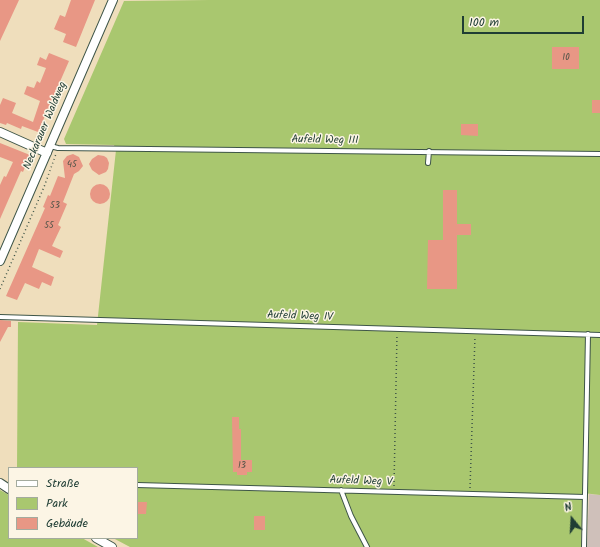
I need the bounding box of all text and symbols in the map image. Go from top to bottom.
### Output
scale bar [464,8,586,34]
text: 100 m [469,13,499,32]
house number: 10 [562,53,570,63]
street label: Neckarauer Waldweg [22,80,70,172]
street label: Aufeld Weg III [291,134,359,148]
house number: 45 [67,160,77,170]
house number: 53 [50,201,60,211]
house number: 55 [44,221,54,231]
street label: Aufeld Weg IV [267,309,333,325]
house number: 13 [238,461,246,471]
legend [8,467,138,539]
text: Straße [46,474,79,493]
street label: Aufeld Weg V [329,474,393,490]
text: Park [46,494,68,513]
text: N [562,498,574,517]
north arrow [552,499,592,539]
text: Gebäude [46,514,88,533]

